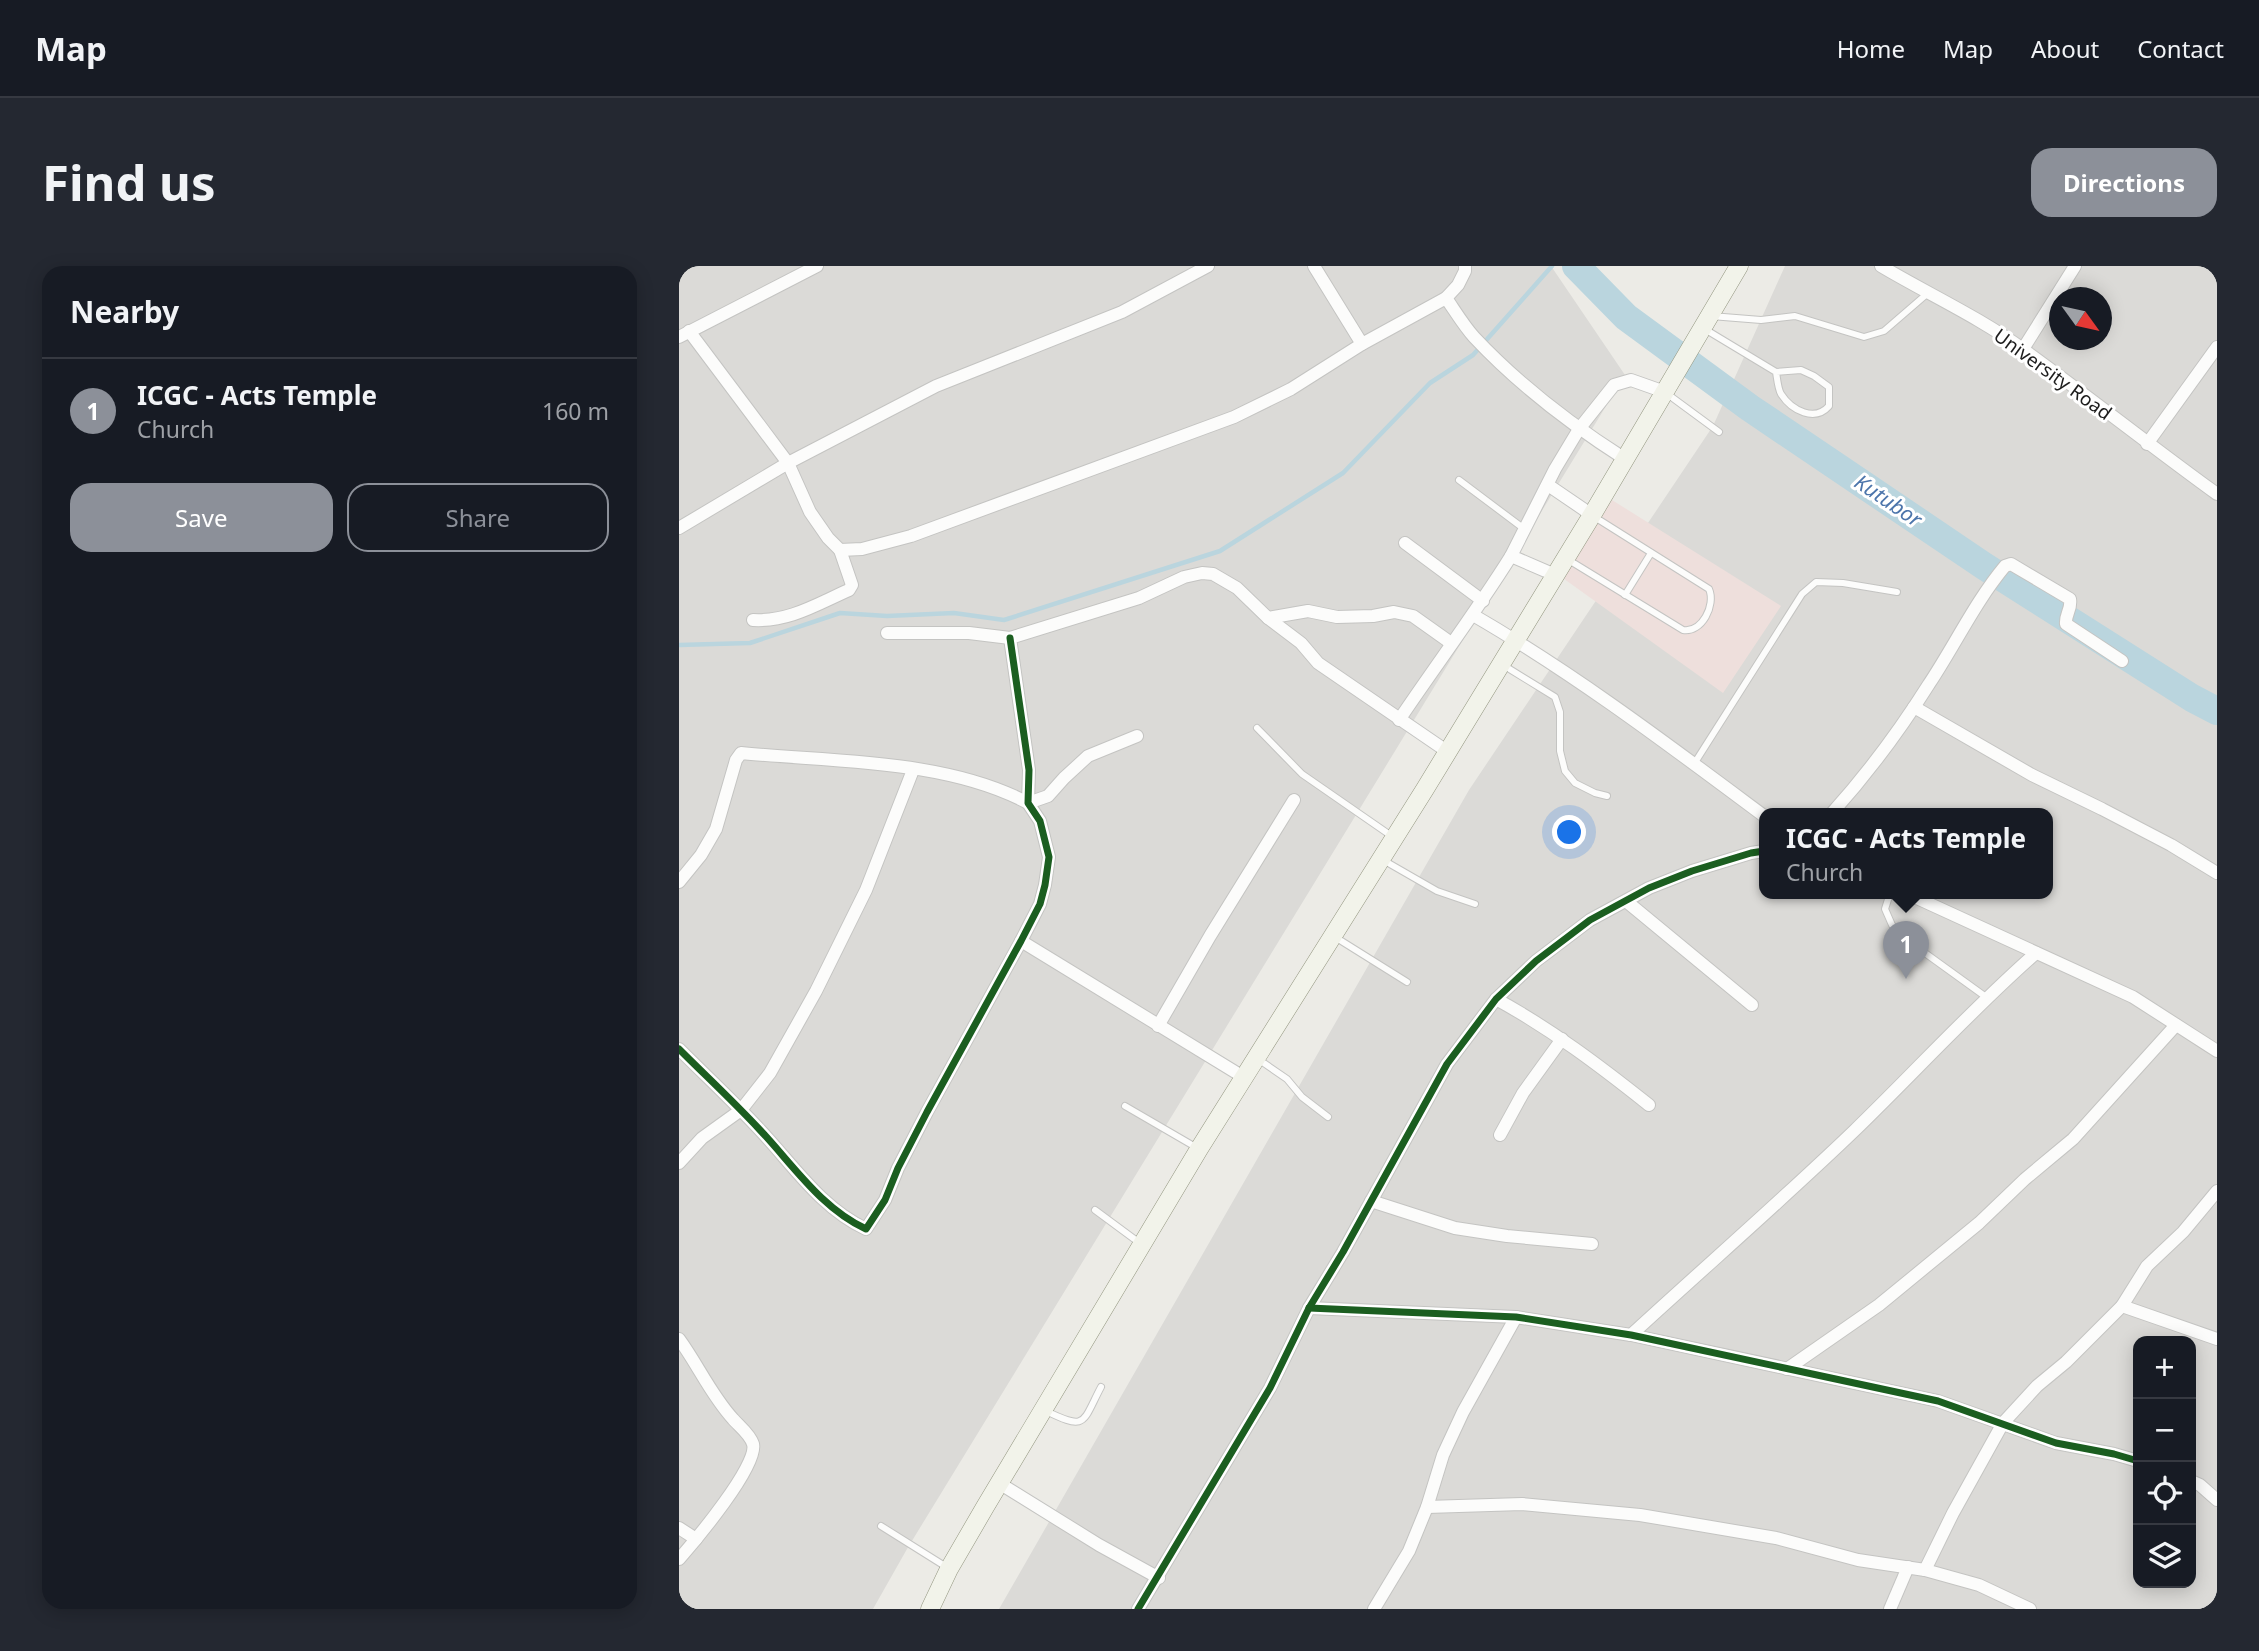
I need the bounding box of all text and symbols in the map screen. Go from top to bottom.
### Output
text: Map [35,26,107,71]
text: Home [1837,32,1905,65]
text: Map [1943,32,1993,65]
text: About [2031,32,2099,65]
text: Contact [2137,32,2224,65]
button: Directions [2031,148,2217,217]
text: Find us [42,149,216,215]
north arrow [2049,287,2112,350]
text: Nearby [70,291,179,332]
street label: University Road [1989,322,2117,426]
text: ICGC - Acts Temple [137,377,377,413]
text: 1 [86,395,100,427]
text: 160 m [542,395,609,427]
text: Church [137,413,214,445]
water label: Kutubor [1849,467,1929,534]
button: Save [70,483,333,552]
button: Share [347,483,609,552]
popup [1759,808,2053,899]
your location [1552,815,1586,849]
text: ICGC - Acts Temple [1786,820,2026,856]
text: Church [1786,856,1863,888]
pin: 1 [1883,921,1929,979]
map controls [2133,1336,2196,1588]
button: + [2133,1336,2196,1399]
button: − [2133,1399,2196,1462]
button: locate [2133,1462,2196,1525]
button: layers [2133,1525,2196,1588]

